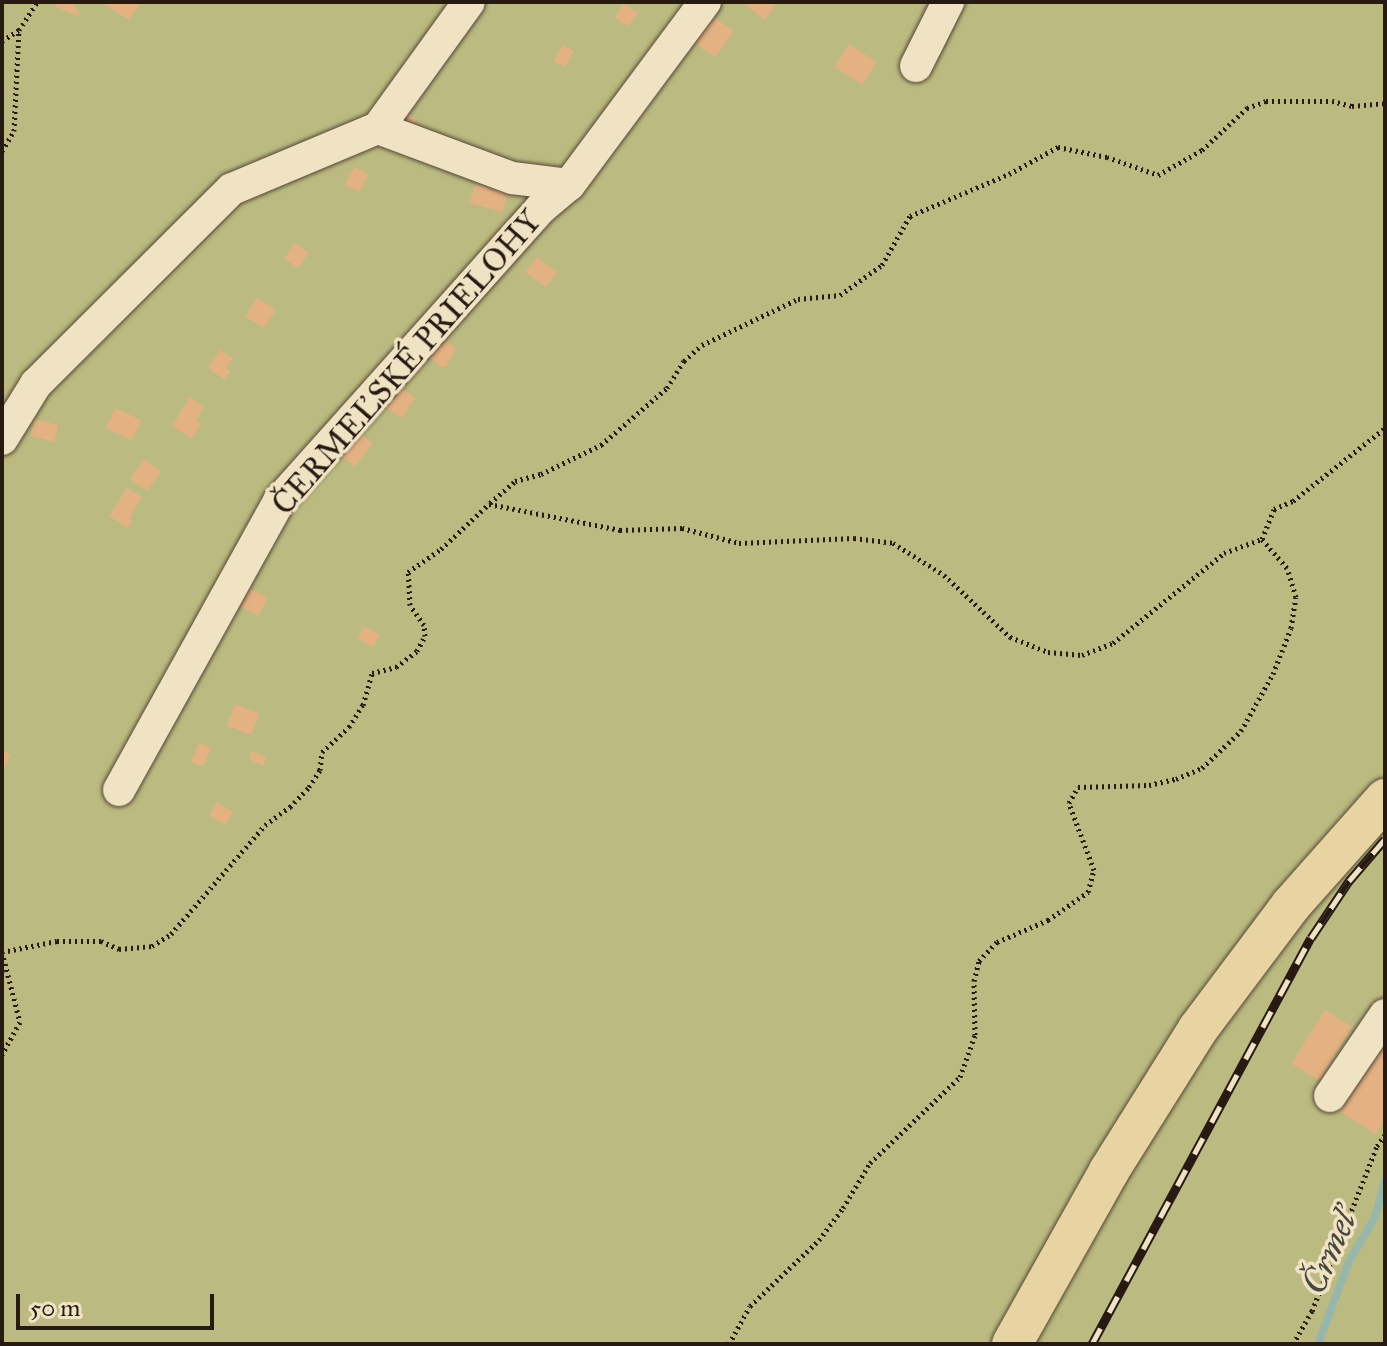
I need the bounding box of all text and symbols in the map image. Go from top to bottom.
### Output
street label: ČERMEĽSKÉ PRIELOHY [264,203,550,523]
water label: Črmeľ [1293,1204,1365,1300]
scale bar [20,1278,218,1328]
text: 50 m [30,1293,80,1323]

